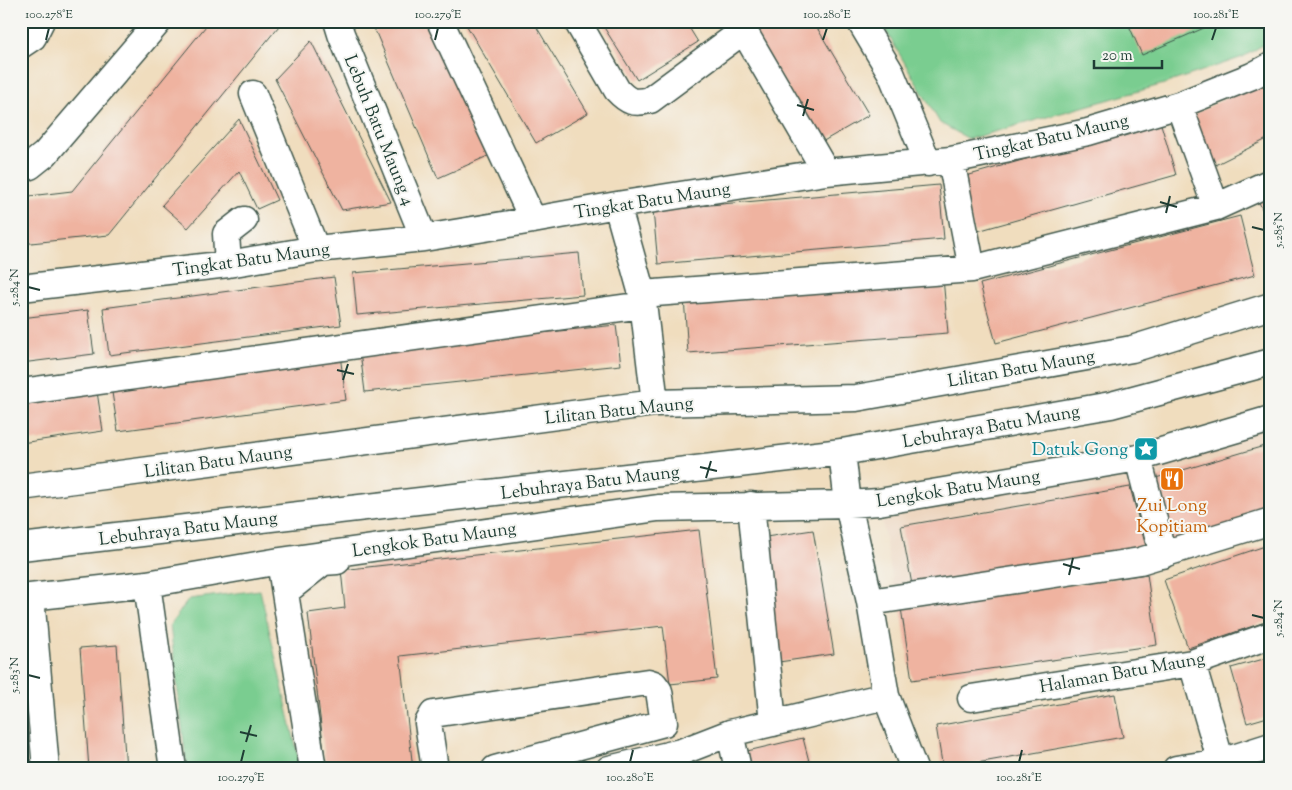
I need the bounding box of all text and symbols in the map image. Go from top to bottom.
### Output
text: 100.278°E [25,6,73,24]
text: 100.279°E [415,6,462,24]
text: 100.280°E [803,6,851,24]
text: 100.281°E [1193,6,1239,24]
scale bar [1094,38,1162,70]
text: 20 m [1102,46,1133,67]
street label: Lebuh Batu Maung 4 [336,51,420,210]
street label: Tingkat Batu Maung [972,108,1132,169]
street label: Tingkat Batu Maung [572,177,733,227]
text: 5.285°N [1270,212,1288,249]
street label: Tingkat Batu Maung [171,237,332,285]
text: 5.284°N [6,268,24,307]
street label: Lilitan Batu Maung [946,344,1097,396]
street label: Lilitan Batu Maung [544,391,695,433]
street label: Lebuhraya Batu Maung [901,400,1082,456]
place icon: Datuk Gong [1133,436,1159,462]
place label: Datuk Gong [1032,438,1128,464]
street label: Lilitan Batu Maung [143,440,294,486]
street label: Lebuhraya Batu Maung [500,460,681,508]
street label: Lengkok Batu Maung [875,464,1042,516]
restaurant icon: Zui Long Kopitiam [1159,466,1185,492]
place label: Zui Long Kopitiam [1136,494,1208,541]
street label: Lebuhraya Batu Maung [98,506,279,554]
street label: Lengkok Batu Maung [351,517,518,565]
text: 5.284°N [1270,599,1288,638]
street label: Halaman Batu Maung [1038,647,1207,701]
text: 5.283°N [6,656,24,694]
text: 100.279°E [218,769,265,787]
text: 100.280°E [606,769,654,787]
text: 100.281°E [996,769,1042,787]

